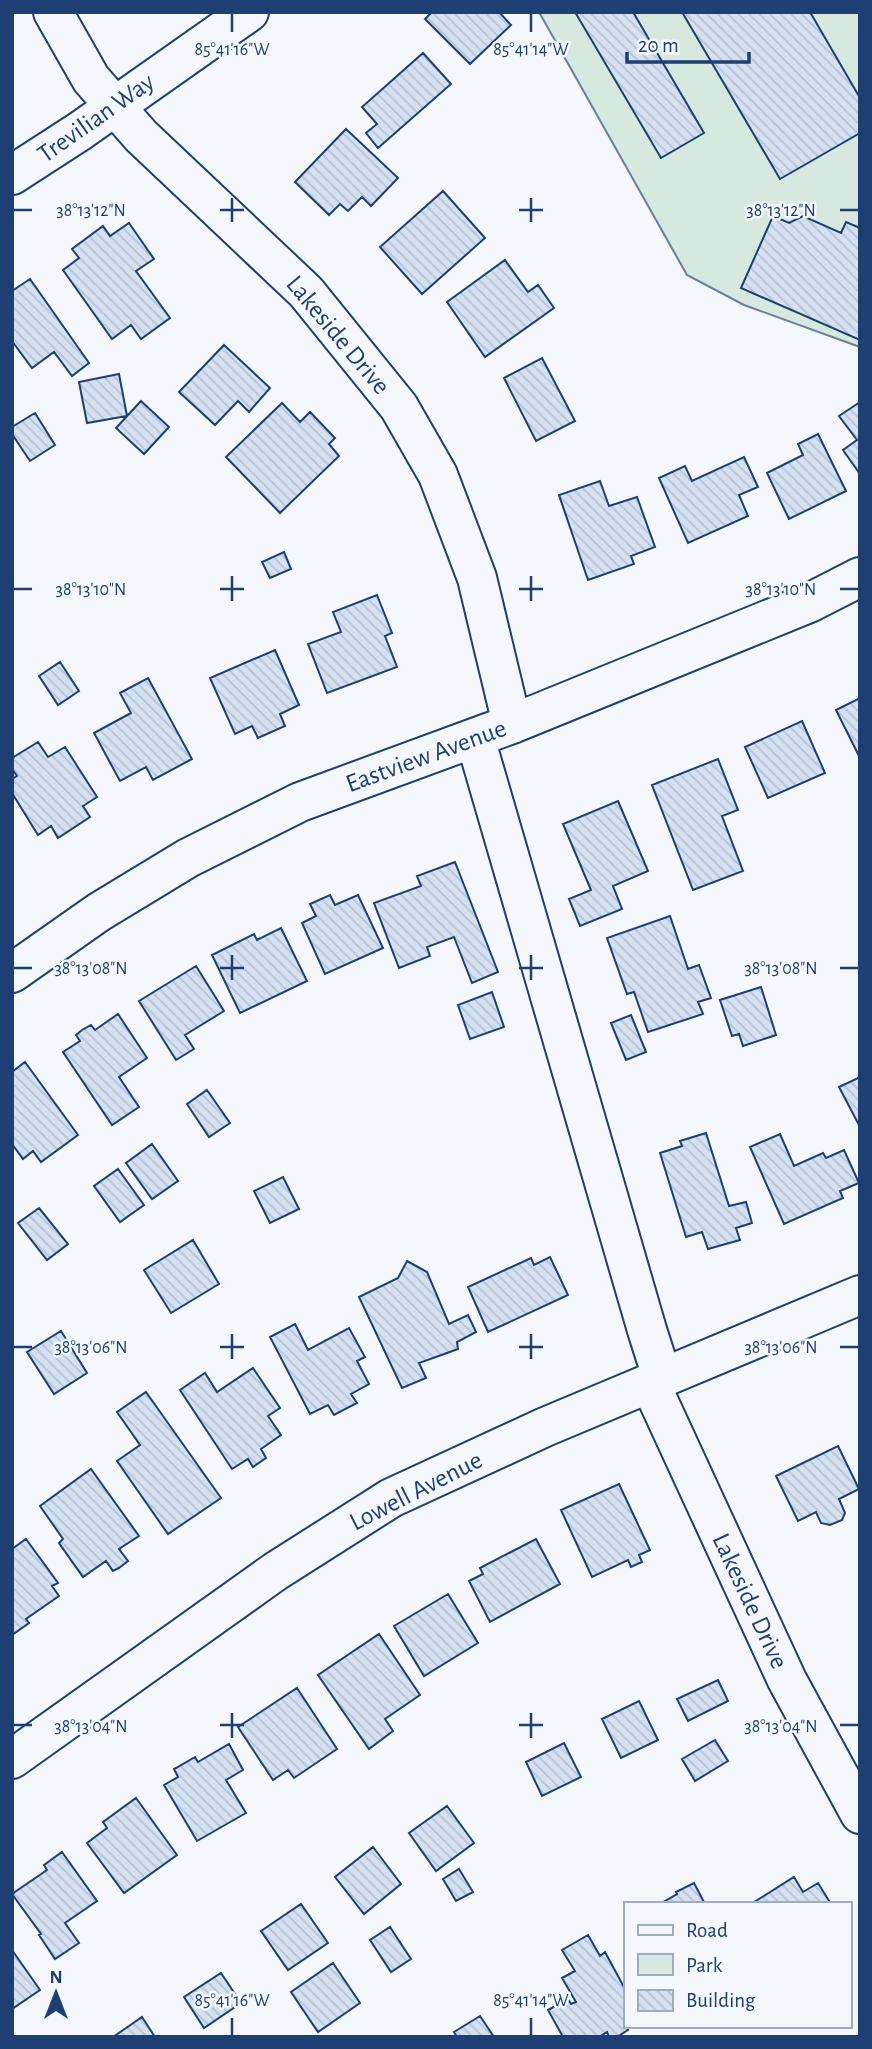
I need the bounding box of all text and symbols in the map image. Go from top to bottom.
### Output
scale bar [627,21,750,65]
text: 20 m [638,35,679,56]
text: 85°41'16"W [194,41,270,59]
text: 85°41'14"W [493,41,569,59]
street label: Trevilian Way [33,68,159,168]
text: 38°13'12"N [56,202,126,220]
text: 38°13'12"N [746,202,816,220]
street label: Lakeside Drive [281,271,395,399]
text: 38°13'10"N [56,581,126,599]
text: 38°13'10"N [746,581,816,599]
street label: Eastview Avenue [342,715,510,797]
text: 38°13'08"N [54,960,128,978]
text: 38°13'08"N [744,960,818,978]
text: 38°13'06"N [54,1339,128,1357]
text: 38°13'06"N [744,1339,818,1357]
street label: Lowell Avenue [346,1447,486,1535]
street label: Lakeside Drive [707,1529,793,1673]
text: 38°13'04"N [54,1718,128,1736]
text: 38°13'04"N [744,1718,818,1736]
legend [624,1902,851,2028]
text: Road [686,1920,728,1941]
text: Park [686,1955,723,1976]
north arrow [21,1958,91,2028]
text: N [49,1968,63,1987]
text: Building [686,1990,756,2011]
text: 85°41'16"W [194,1992,270,2010]
text: 85°41'14"W [493,1992,569,2010]

